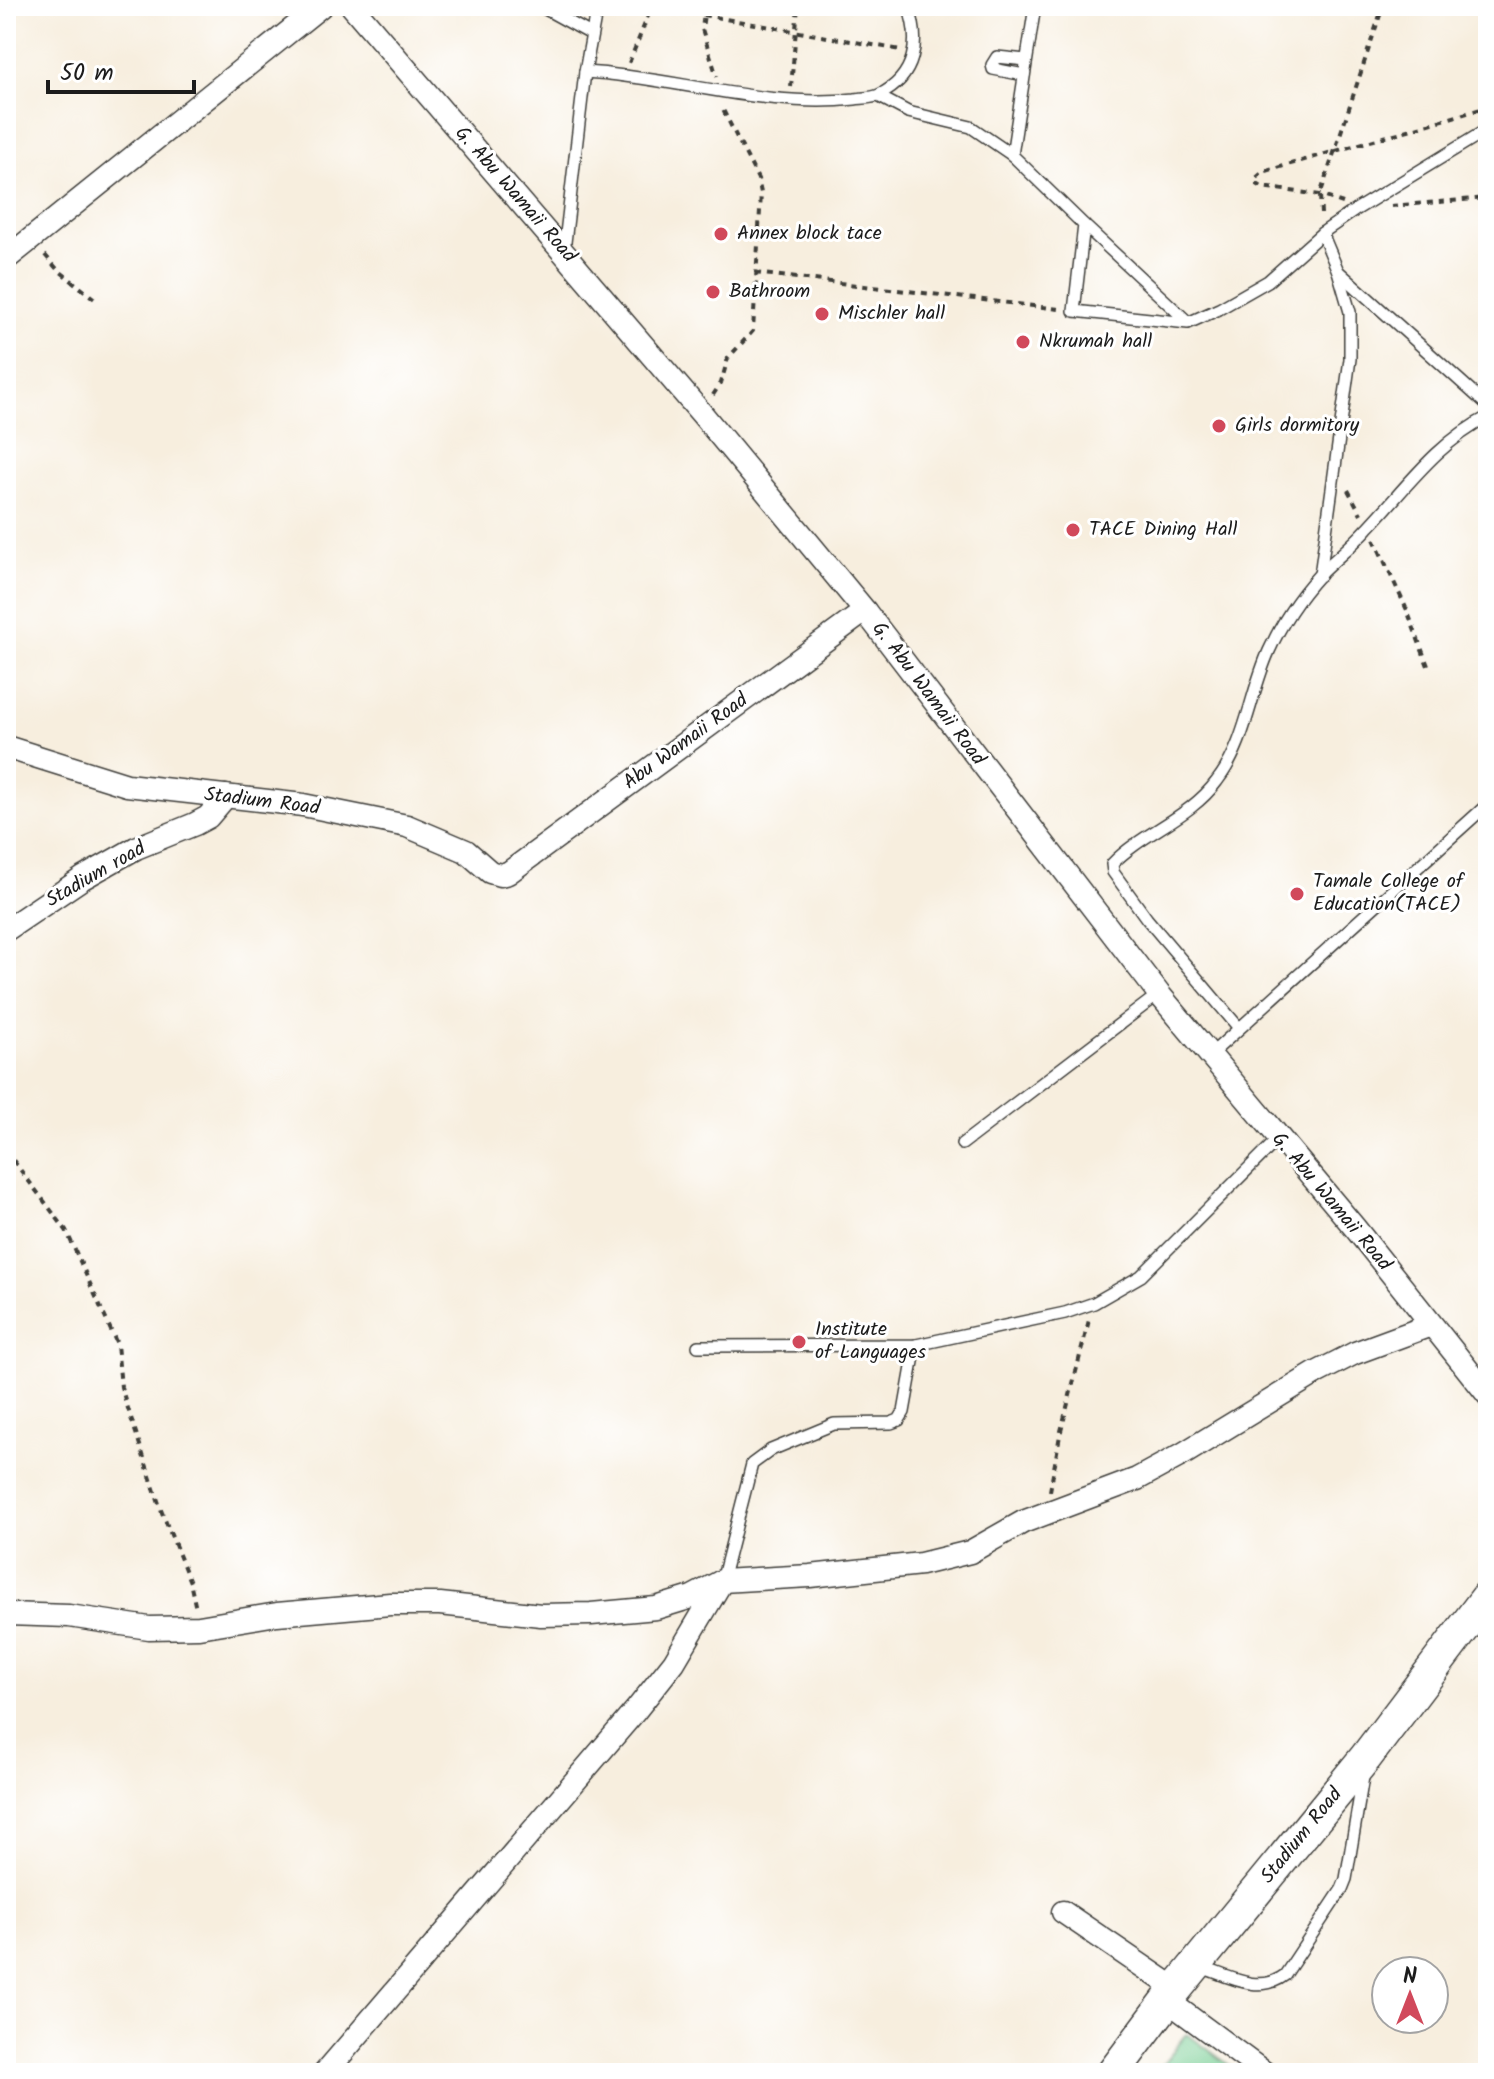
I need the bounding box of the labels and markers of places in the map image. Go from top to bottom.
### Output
place label: Annex block tace [737,218,882,250]
marker: Annex block tace [712,225,730,243]
place label: Bathroom [729,276,810,308]
marker: Bathroom [704,283,722,301]
place label: Mischler hall [838,298,945,330]
marker: Mischler hall [813,305,831,323]
place label: Nkrumah hall [1039,326,1152,358]
marker: Nkrumah hall [1014,333,1032,351]
place label: Girls dormitory [1235,410,1360,442]
marker: Girls dormitory [1210,417,1228,435]
place label: TACE Dining Hall [1089,514,1237,546]
marker: TACE Dining Hall [1064,521,1082,539]
place label: Tamale College of Education(TACE) [1313,866,1466,921]
marker: Tamale College of Education(TACE) [1288,885,1306,903]
place label: Institute of Languages [815,1314,927,1369]
marker: Institute of Languages [790,1333,808,1351]

